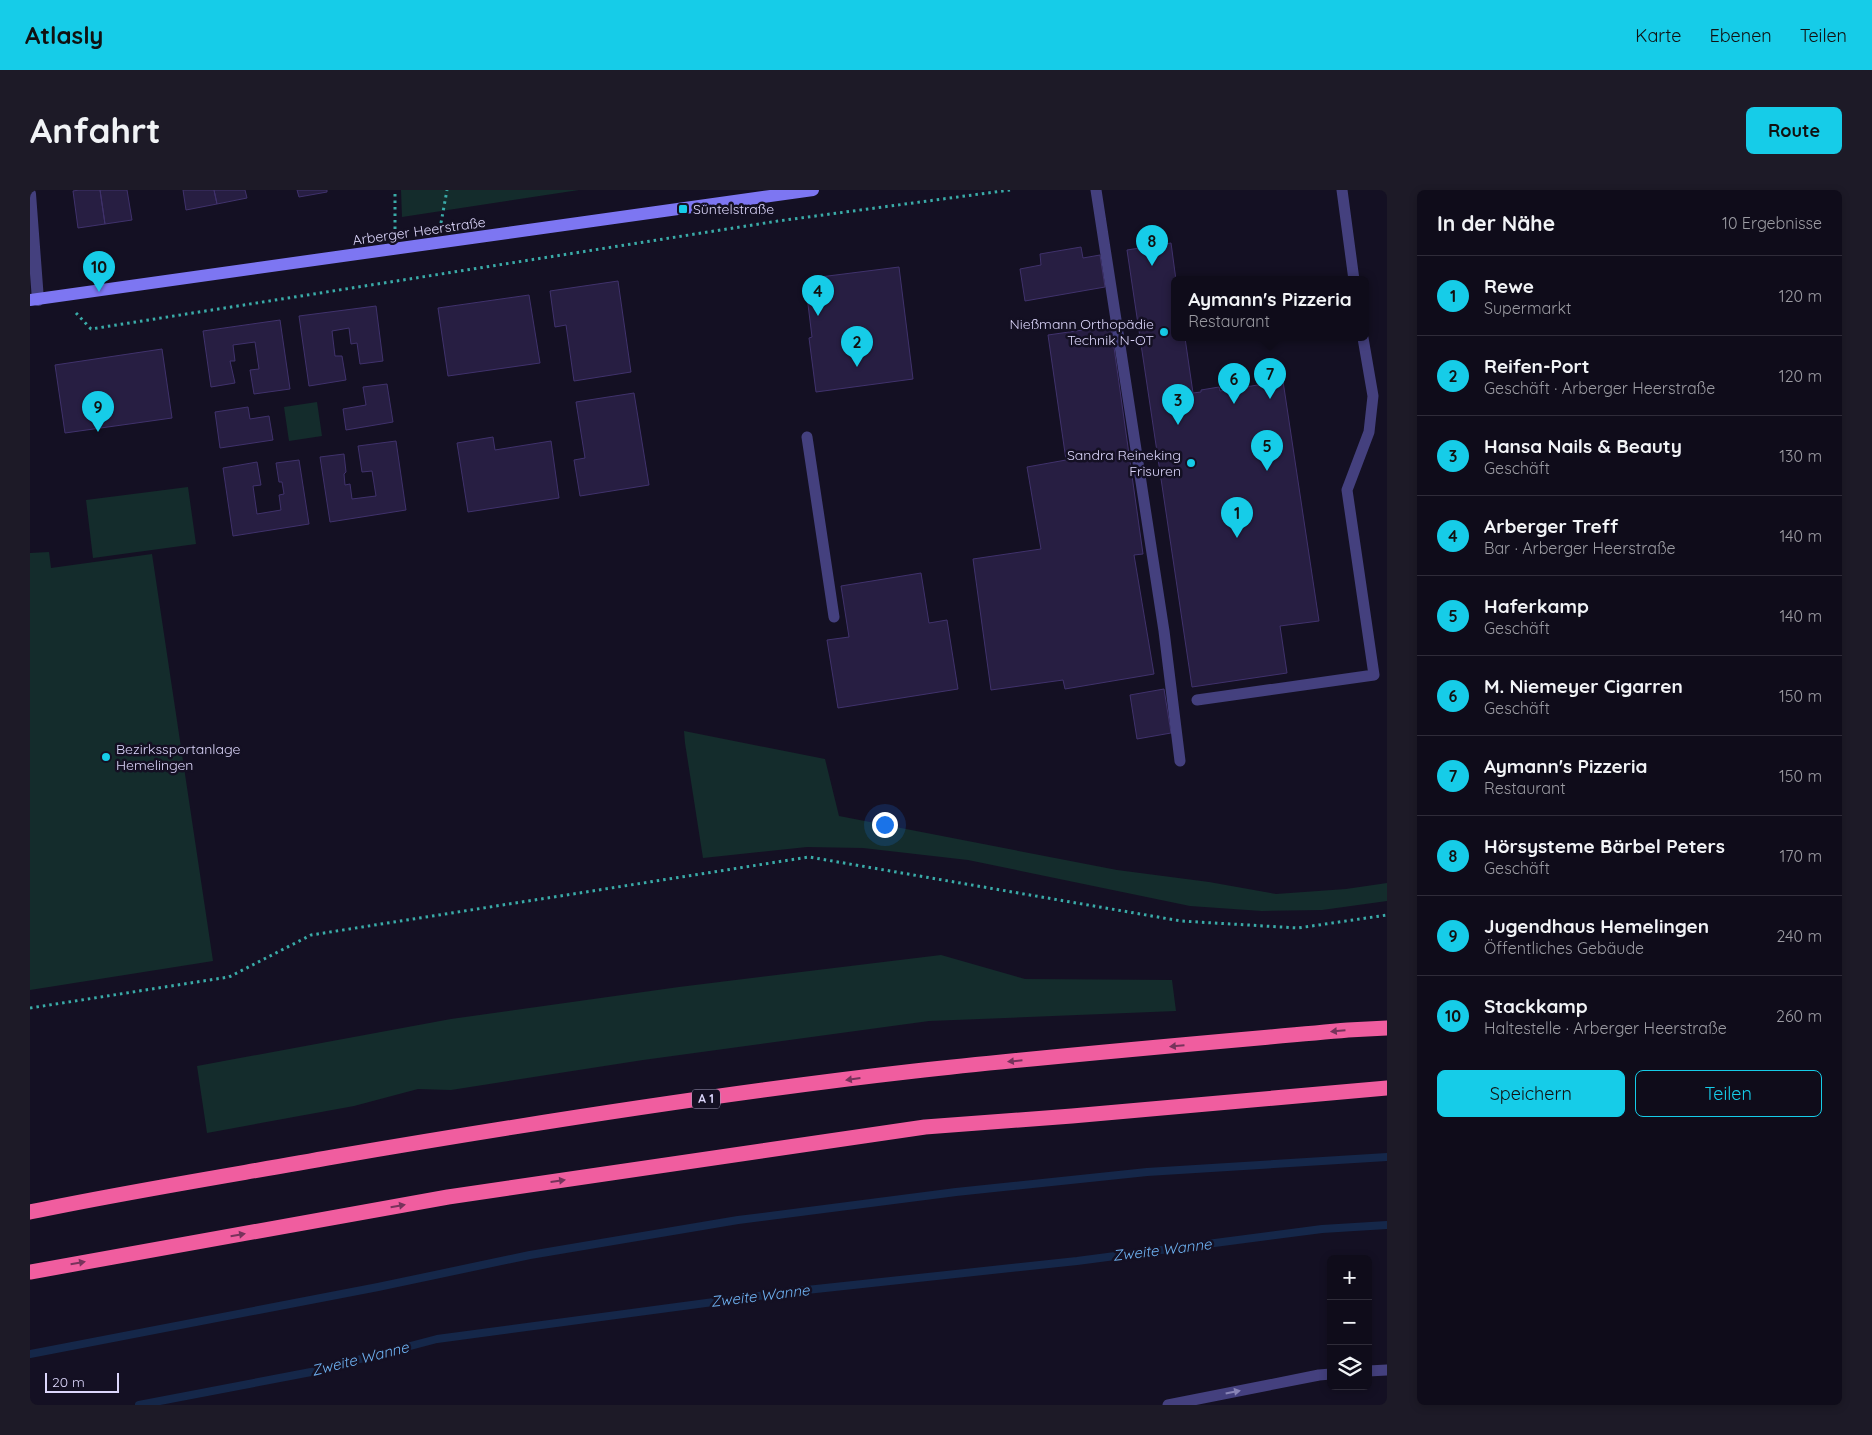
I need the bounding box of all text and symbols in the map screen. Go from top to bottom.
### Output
text: Atlasly [25,20,103,50]
text: Karte [1635,24,1681,47]
text: Ebenen [1709,24,1772,47]
text: Teilen [1800,24,1847,47]
button: Route [1746,107,1842,154]
text: Anfahrt [30,108,161,152]
place label: Süntelstraße [693,200,774,218]
marker: Süntelstraße [677,203,689,215]
text: In der Nähe [1437,210,1555,236]
street label: Arberger Heerstraße [351,213,487,249]
text: 10 Ergebnisse [1722,213,1822,233]
pin: 8 [1136,225,1168,266]
pin: 10 [83,251,115,292]
text: Rewe [1484,274,1534,298]
pin: 4 [802,275,834,316]
popup [1171,276,1369,341]
text: 1 [1450,286,1456,306]
text: 120 m [1779,286,1822,306]
text: Aymann's Pizzeria [1188,287,1352,311]
text: Supermarkt [1484,298,1571,318]
text: Restaurant [1188,311,1270,331]
place label: Nießmann Orthopädie Technik N-OT [1010,315,1154,349]
pin: 2 [841,326,873,367]
marker: Nießmann Orthopädie Technik N-OT [1158,326,1170,338]
text: Reifen-Port [1484,354,1590,378]
pin: 7 [1254,358,1286,399]
pin: 6 [1218,363,1250,404]
text: 2 [1448,366,1458,386]
text: 120 m [1779,366,1822,386]
text: Geschäft · Arberger Heerstraße [1484,378,1715,398]
pin: 3 [1162,384,1194,425]
pin: 9 [82,391,114,432]
pin: 5 [1251,430,1283,471]
text: Hansa Nails & Beauty [1484,434,1682,458]
place label: Sandra Reineking Frisuren [1067,446,1181,480]
text: 3 [1449,446,1457,466]
text: 130 m [1779,446,1822,466]
marker: Sandra Reineking Frisuren [1185,457,1197,469]
text: Geschäft [1484,458,1550,478]
pin: 1 [1221,497,1253,538]
text: Arberger Treff [1484,514,1618,538]
text: 4 [1448,526,1458,546]
text: 140 m [1779,526,1822,546]
text: Bar · Arberger Heerstraße [1484,538,1676,558]
text: Haferkamp [1484,594,1589,618]
text: 5 [1448,606,1458,626]
text: 140 m [1779,606,1822,626]
text: Geschäft [1484,618,1550,638]
text: M. Niemeyer Cigarren [1484,674,1683,698]
text: 6 [1449,686,1457,706]
text: 150 m [1779,686,1822,706]
text: Geschäft [1484,698,1550,718]
place label: Bezirkssportanlage Hemelingen [116,740,240,774]
marker: Bezirkssportanlage Hemelingen [100,751,112,763]
text: Aymann's Pizzeria [1484,754,1647,778]
text: 7 [1449,766,1457,786]
text: 150 m [1779,766,1822,786]
text: Restaurant [1484,778,1566,798]
your location [872,812,898,838]
text: Hörsysteme Bärbel Peters [1484,834,1725,858]
text: 8 [1449,846,1457,866]
text: 170 m [1779,846,1822,866]
text: Geschäft [1484,858,1550,878]
text: Jugendhaus Hemelingen [1484,914,1709,938]
text: 9 [1448,926,1458,946]
text: 240 m [1776,926,1822,946]
text: Öffentliches Gebäude [1484,938,1644,958]
text: Stackkamp [1484,994,1588,1018]
text: 10 [1445,1006,1461,1026]
text: 260 m [1776,1006,1822,1026]
text: Haltestelle · Arberger Heerstraße [1484,1018,1727,1038]
one-way arrow [1330,1027,1346,1035]
one-way arrow [1168,1042,1184,1050]
one-way arrow [1006,1057,1022,1065]
button: Speichern [1437,1070,1625,1117]
button: Teilen [1635,1070,1822,1117]
one-way arrow [845,1075,861,1083]
road number: A 1 [692,1090,720,1109]
one-way arrow [551,1177,567,1185]
one-way arrow [390,1202,406,1210]
one-way arrow [230,1230,246,1238]
water label: Zweite Wanne [1111,1234,1213,1265]
map controls [1327,1255,1372,1390]
button: + [1327,1255,1372,1300]
one-way arrow [70,1259,86,1267]
water label: Zweite Wanne [709,1280,811,1311]
button: − [1327,1300,1372,1345]
water label: Zweite Wanne [309,1337,411,1380]
button: layers [1327,1345,1372,1390]
scale bar [45,1370,119,1393]
text: 20 m [52,1373,85,1391]
one-way arrow [1225,1388,1240,1396]

